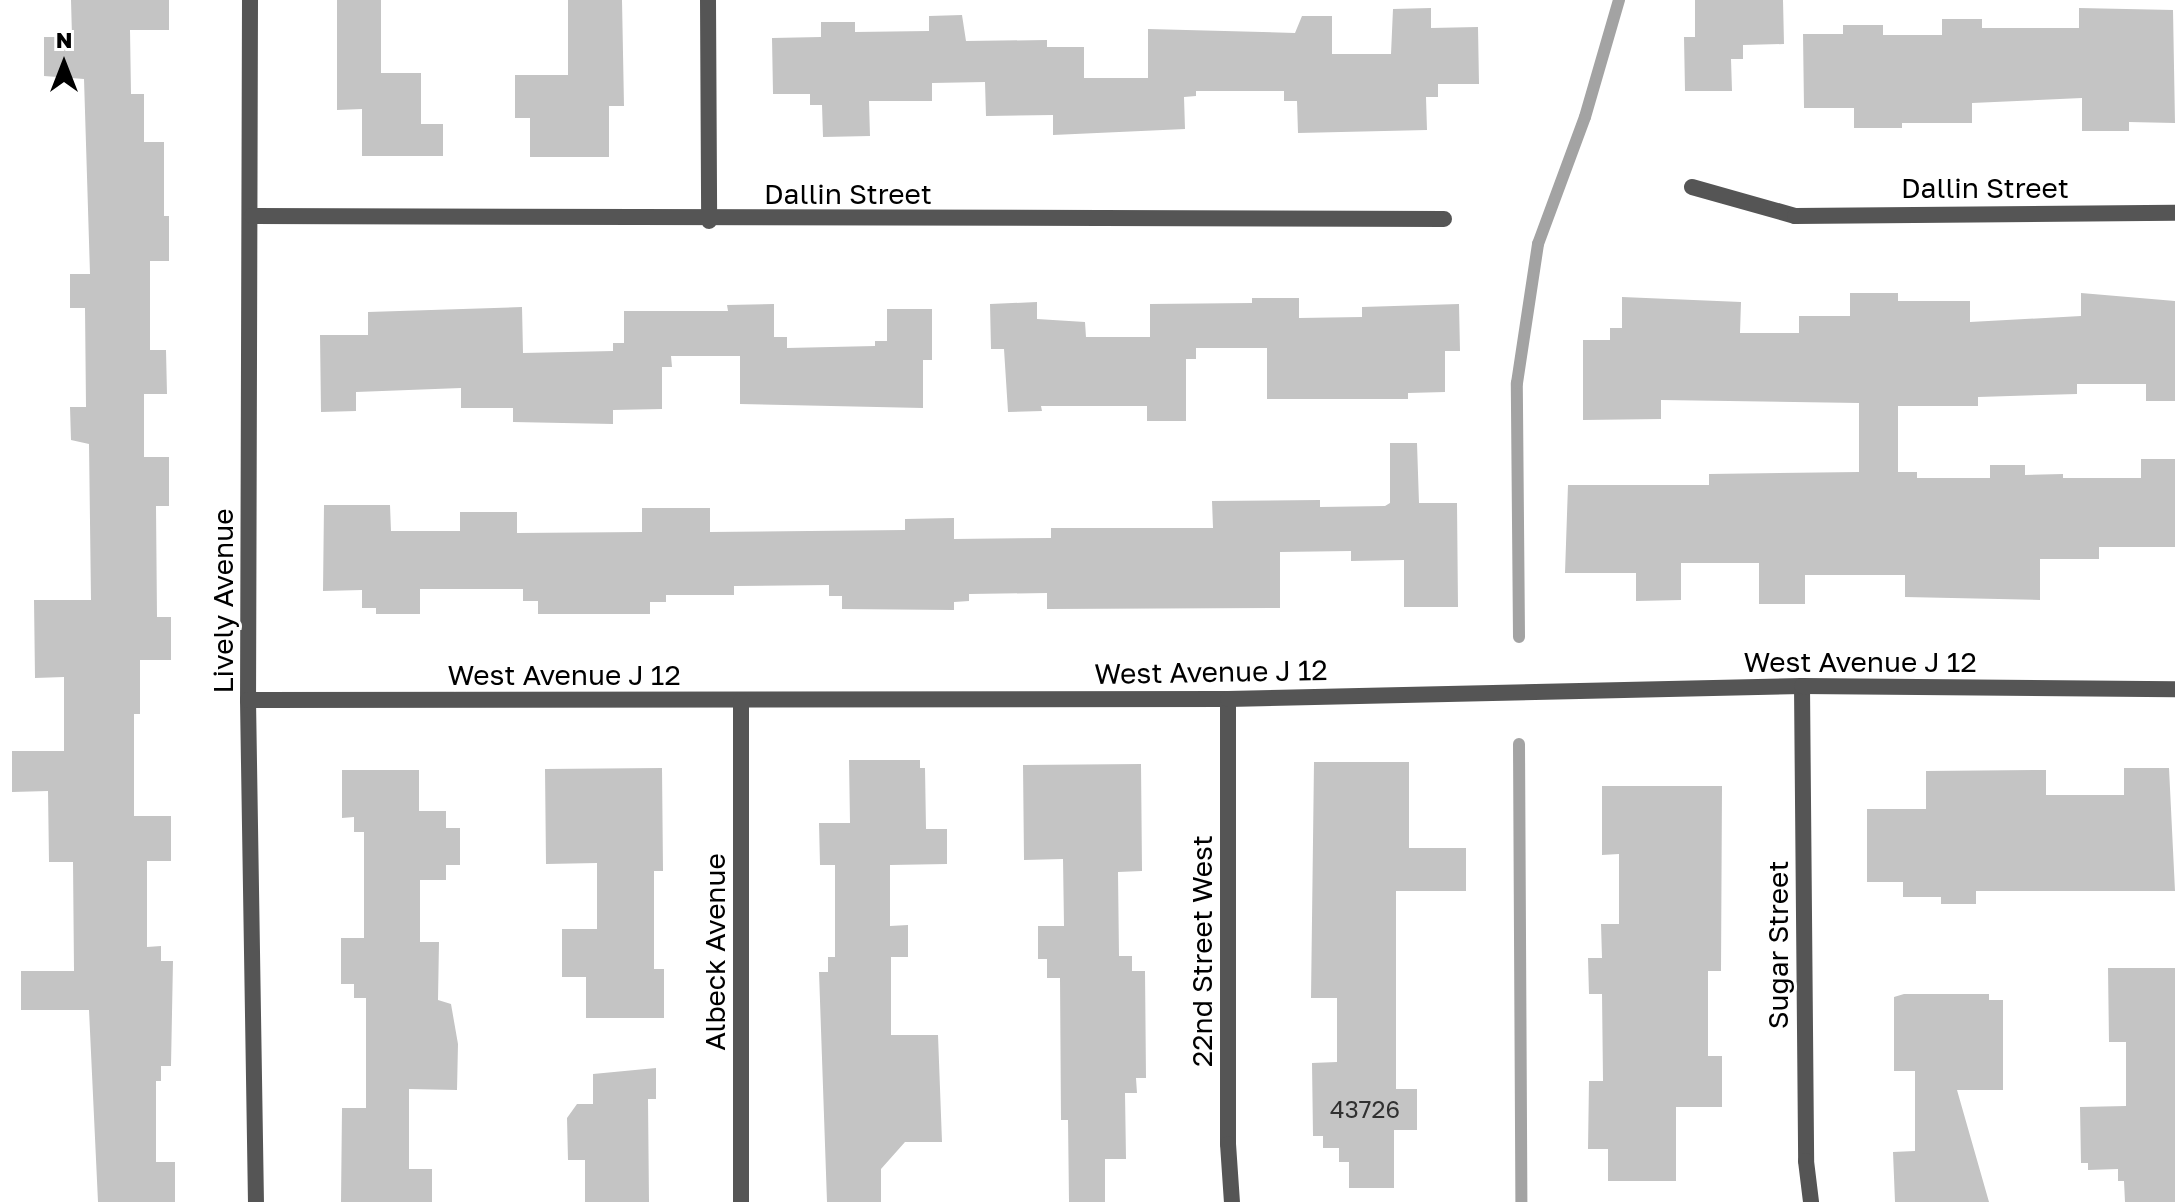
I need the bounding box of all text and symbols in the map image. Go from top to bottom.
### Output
north arrow [24,24,104,104]
text: N [56,26,72,53]
street label: Dallin Street [1901,171,2069,205]
street label: Dallin Street [764,177,932,211]
street label: Lively Avenue [206,509,240,693]
street label: West Avenue J 12 [1743,645,1977,679]
street label: West Avenue J 12 [1094,653,1328,691]
street label: West Avenue J 12 [447,658,681,692]
street label: 22nd Street West [1185,835,1219,1067]
street label: Albeck Avenue [698,853,732,1051]
street label: Sugar Street [1761,861,1795,1029]
house number: 43726 [1330,1095,1400,1123]

